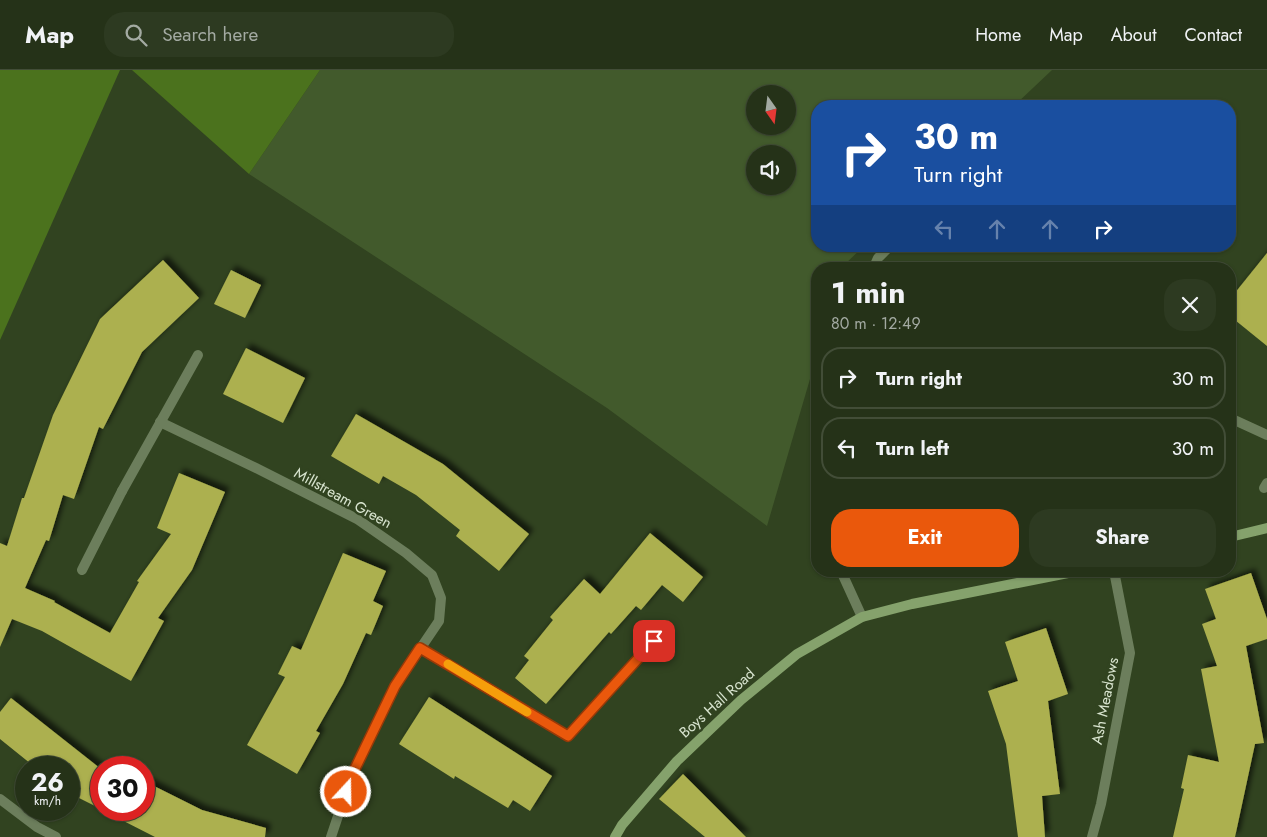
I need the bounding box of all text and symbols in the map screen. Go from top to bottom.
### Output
search box [104,12,454,57]
text: Map [25,17,74,52]
icon: search [122,21,150,49]
text: Search here [162,21,258,48]
text: Home [975,22,1021,48]
text: Map [1049,22,1083,48]
text: About [1111,22,1156,48]
text: Contact [1184,22,1242,48]
north arrow [746,85,796,135]
map controls [746,85,796,195]
text: 30 m [914,112,998,162]
icon: right [831,120,896,185]
button: sound [746,145,796,195]
text: Turn right [914,158,1002,190]
icon: left [930,215,958,243]
icon: ahead [983,215,1011,243]
icon: ahead [1036,215,1064,243]
icon: right [1089,215,1117,243]
text: 1 min [831,271,905,314]
button: close [1164,279,1216,331]
text: 80 m · 12:49 [831,312,921,335]
icon: right [833,364,861,392]
text: Turn right [876,365,962,392]
text: 30 m [1172,365,1214,392]
icon: left [833,434,861,462]
text: Turn left [876,435,949,462]
text: 30 m [1172,435,1214,462]
street label: Millstream Green [290,462,396,534]
button: Exit [831,509,1019,567]
button: Share [1029,509,1216,567]
pin [633,620,675,662]
icon: arrive [640,627,668,655]
street label: Ash Meadows [1086,656,1124,746]
street label: Boys Hall Road [674,663,760,743]
speed limit sign: 30 [90,756,155,821]
text: 26 [31,764,64,800]
position arrow [319,765,371,817]
text: km/h [34,792,61,810]

